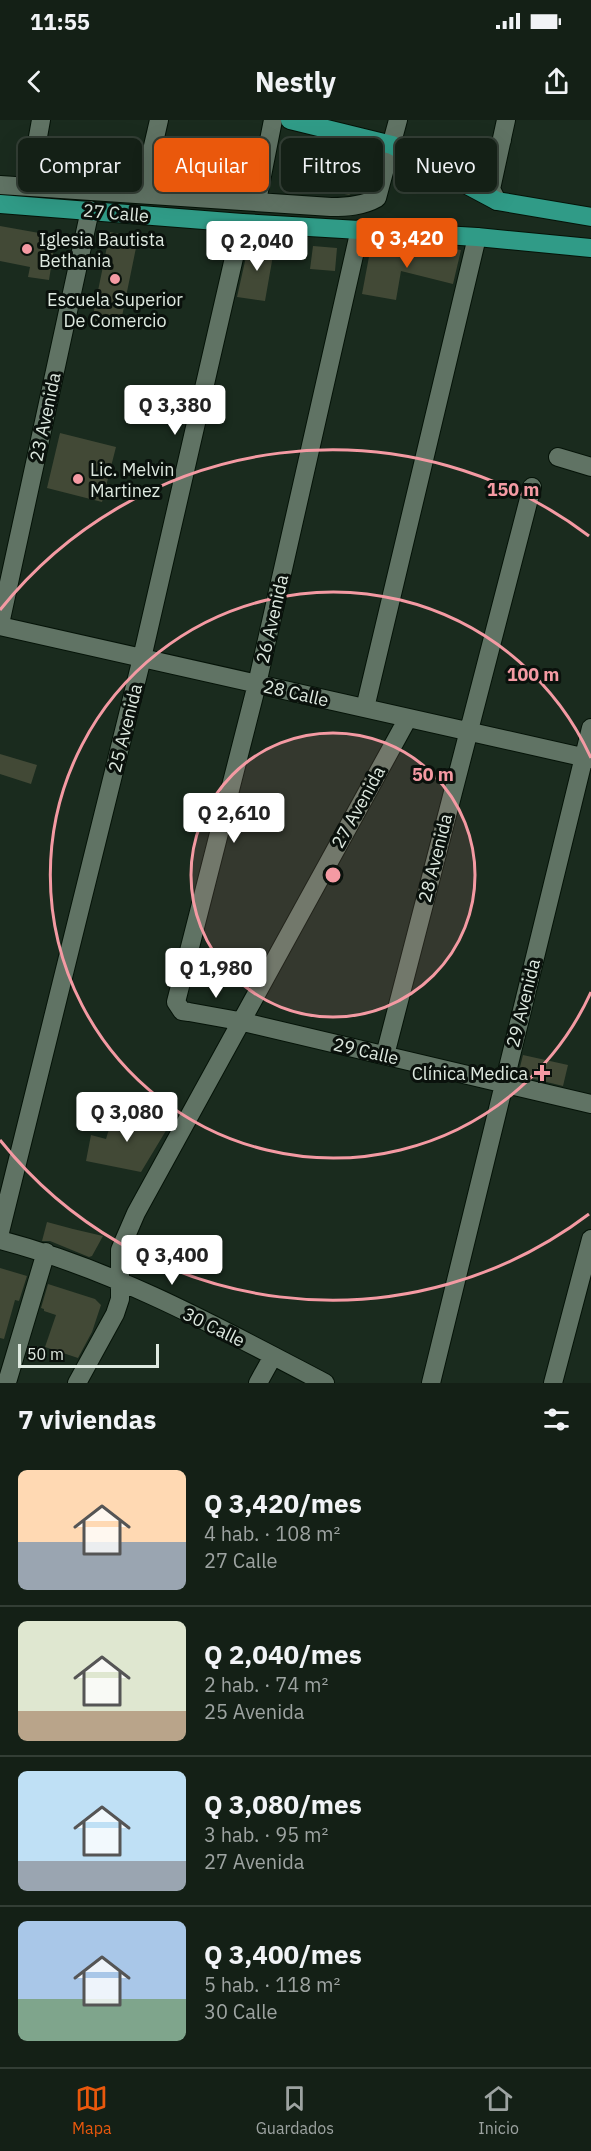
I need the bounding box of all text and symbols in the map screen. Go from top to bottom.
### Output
text: 11:55 [30,7,90,36]
text: Nestly [255,64,336,99]
icon: back [18,65,51,98]
icon: share [540,65,573,98]
chip: Comprar [18,138,142,192]
chip: Alquilar [154,138,269,192]
chip: Filtros [281,138,383,192]
chip: Nuevo [395,138,497,192]
street label: 27 Calle [82,199,150,227]
pin: Q 3,420 [352,218,462,269]
pin: Q 2,040 [202,221,312,272]
text: Q 3,420 [370,224,444,251]
text: Q 2,040 [220,227,294,254]
place label: Iglesia Bautista Bethania [39,228,165,272]
marker: Iglesia Bautista Bethania [20,242,34,256]
marker: Escuela Superior De Comercio [108,272,122,286]
place label: Escuela Superior De Comercio [47,288,183,332]
street label: 23 Avenida [24,370,66,464]
pin: Q 3,380 [120,385,230,436]
text: Q 3,380 [138,391,212,418]
place label: Lic. Melvin Martinez [90,458,175,502]
marker: Lic. Melvin Martinez [71,472,85,486]
text: 150 m [487,478,539,501]
street label: 26 Avenida [251,572,293,666]
text: 100 m [507,663,559,686]
street label: 28 Calle [261,674,331,712]
street label: 25 Avenida [103,681,147,775]
street label: 27 Avenida [326,762,390,852]
text: 50 m [412,763,454,786]
pin: Q 2,610 [179,793,289,844]
text: Q 2,610 [197,799,271,826]
street label: 28 Avenida [413,811,457,905]
centre of rings [323,865,343,885]
pin: Q 1,980 [161,948,271,999]
text: Q 1,980 [179,954,253,981]
street label: 29 Avenida [501,956,545,1050]
street label: 29 Calle [331,1032,401,1070]
place label: Clínica Medica [412,1062,528,1085]
marker: Clínica Medica [533,1064,551,1082]
pin: Q 3,080 [72,1092,182,1143]
text: Q 3,080 [90,1098,164,1125]
pin: Q 3,400 [117,1235,227,1286]
text: Q 3,400 [135,1241,209,1268]
street label: 30 Calle [179,1302,249,1352]
scale bar [18,1341,159,1368]
text: 50 m [27,1344,64,1364]
text: 7 viviendas [18,1402,156,1436]
icon: filters [540,1403,573,1436]
text: Q 3,420/mes [204,1486,362,1520]
icon: home [66,1494,138,1566]
text: 4 hab. · 108 m² [204,1520,340,1547]
text: 27 Calle [204,1547,278,1574]
text: Q 2,040/mes [204,1637,362,1671]
icon: home [66,1645,138,1717]
text: 2 hab. · 74 m² [204,1671,328,1698]
text: 25 Avenida [204,1698,304,1725]
text: Q 3,080/mes [204,1787,362,1821]
icon: home [66,1795,138,1867]
text: 3 hab. · 95 m² [204,1821,328,1848]
text: 27 Avenida [204,1848,304,1875]
text: Q 3,400/mes [204,1937,362,1971]
icon: home [66,1945,138,2017]
text: 5 hab. · 118 m² [204,1971,340,1998]
text: 30 Calle [204,1998,278,2025]
tab: Mapa [72,2082,111,2138]
tab: Guardados [256,2082,334,2138]
tab: Inicio [478,2082,519,2138]

